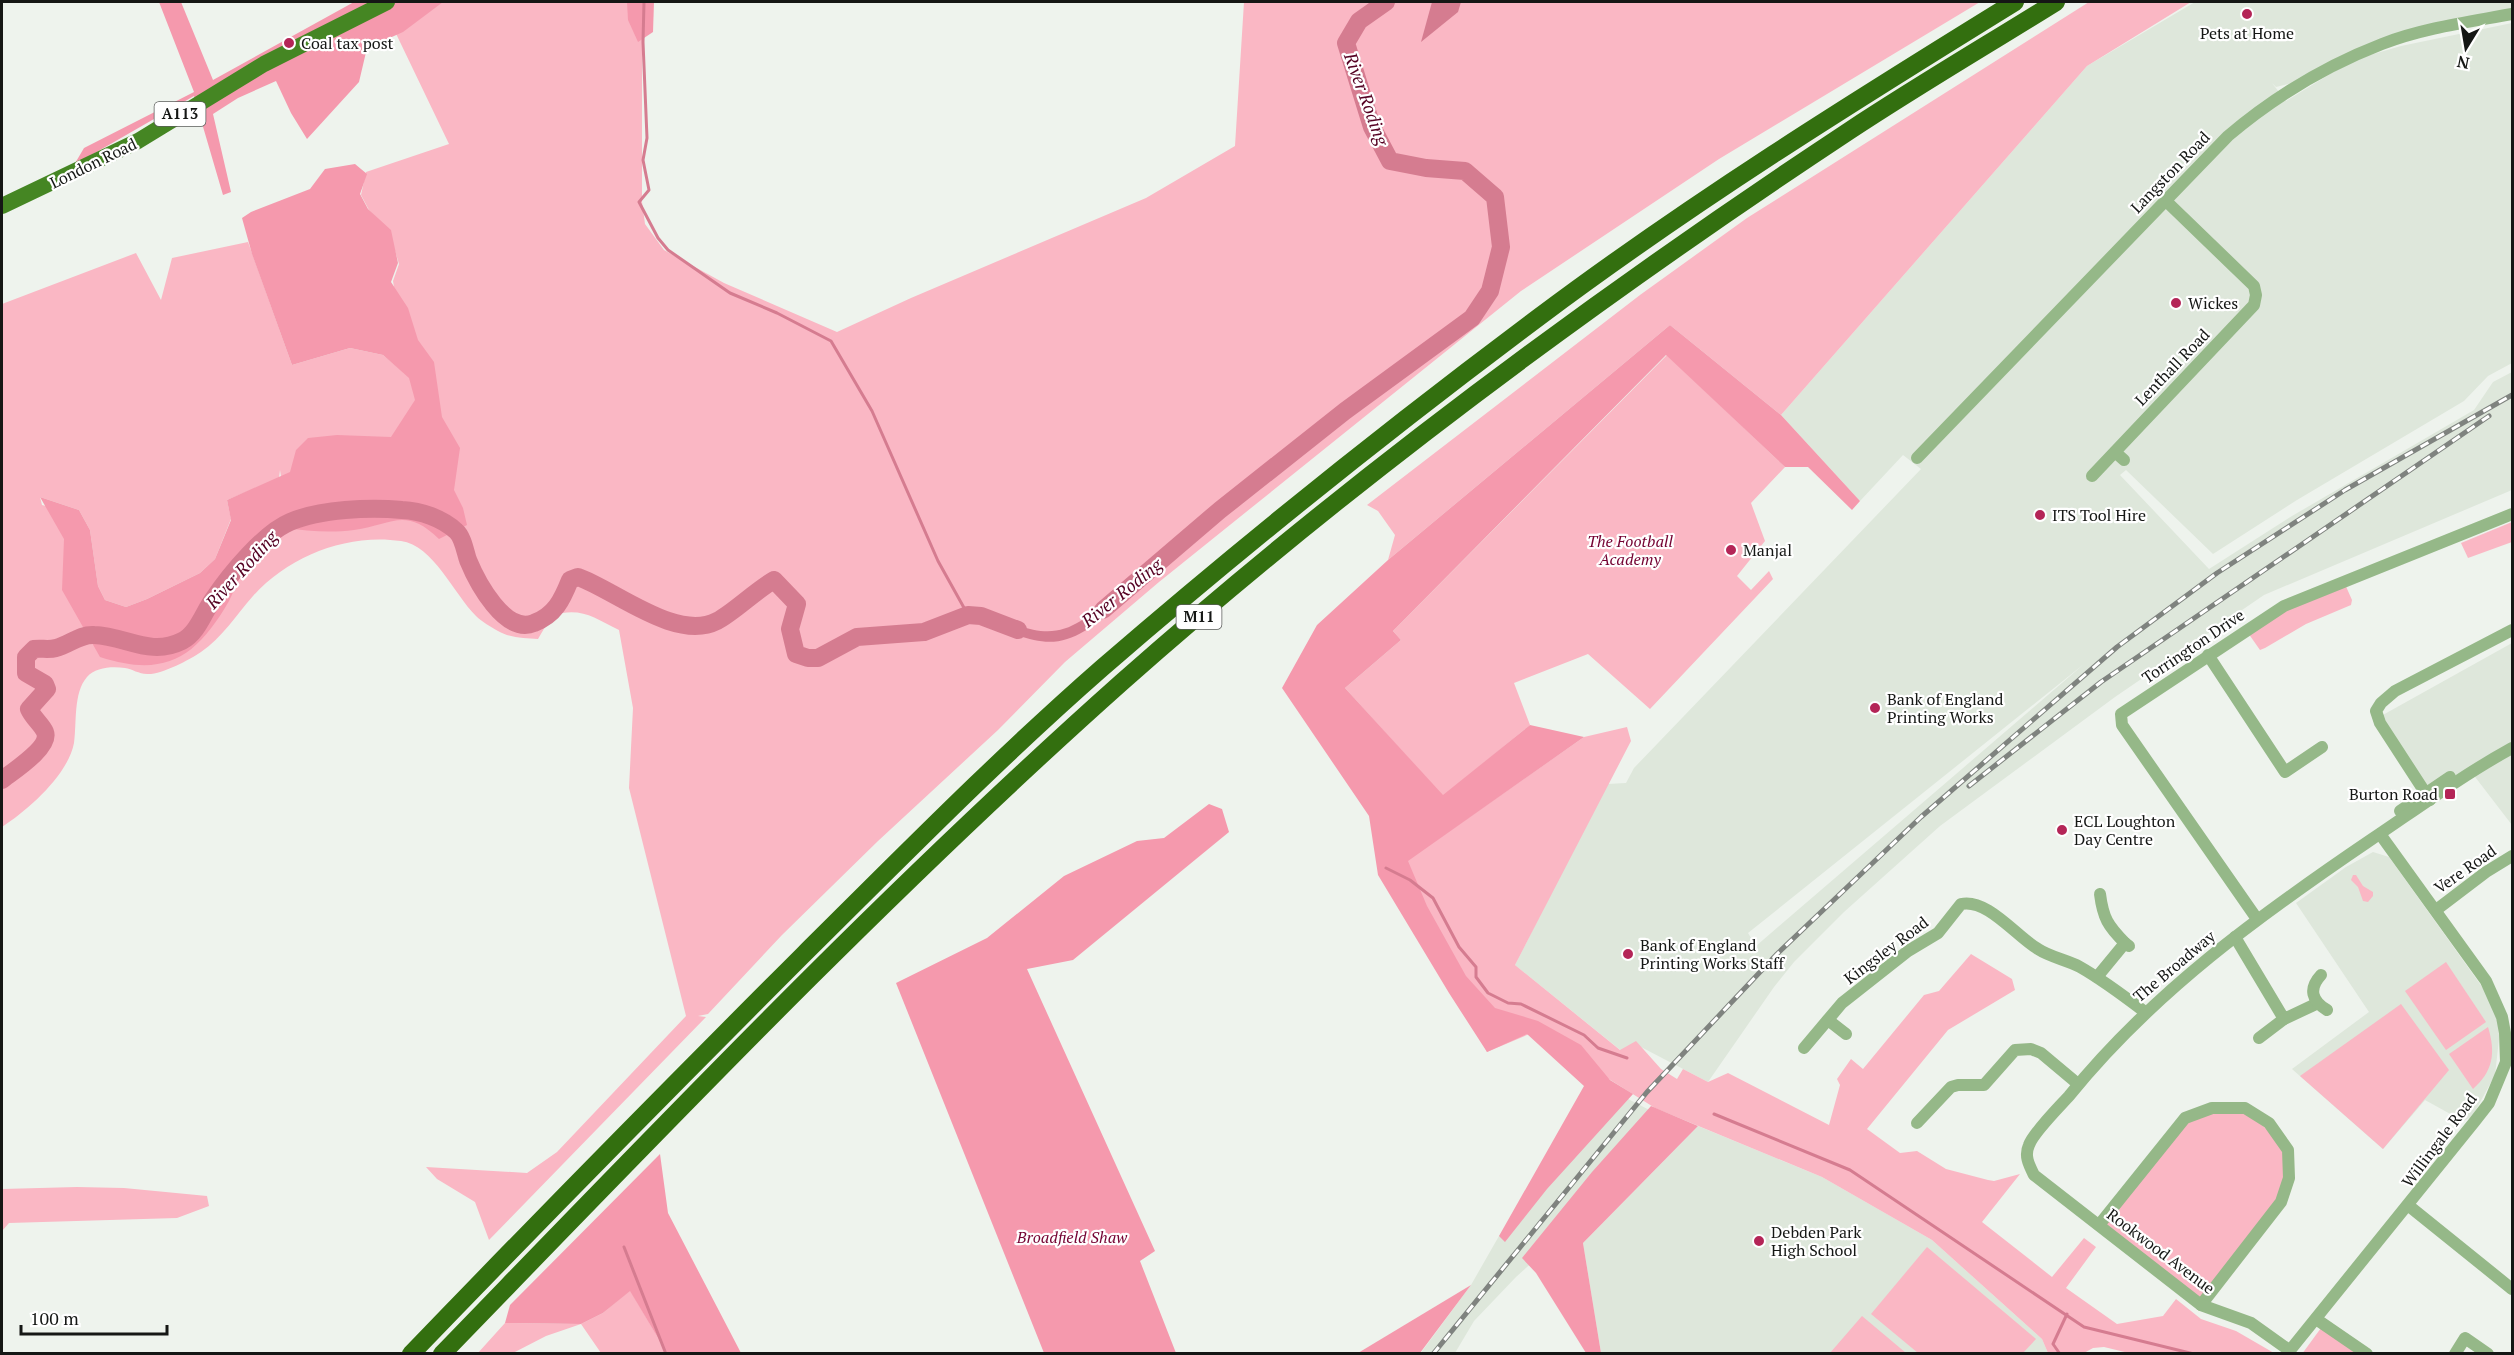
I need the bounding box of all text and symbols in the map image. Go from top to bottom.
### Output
marker: Pets at Home [2240,7,2254,21]
north arrow [2436,18,2496,78]
place label: Pets at Home [2200,22,2294,44]
place label: Coal tax post [301,32,394,54]
marker: Coal tax post [282,36,296,50]
water label: River Roding [1339,48,1395,150]
text: N [2455,51,2471,75]
road number: A113 [154,102,206,126]
street label: Langston Road [2125,126,2215,218]
street label: London Road [46,132,140,193]
place label: Wickes [2188,292,2238,314]
marker: Wickes [2169,296,2183,310]
street label: Lenthall Road [2130,324,2214,410]
place label: ITS Tool Hire [2052,504,2146,526]
marker: ITS Tool Hire [2033,508,2047,522]
water label: River Roding [199,524,283,614]
park label: The Football Academy [1587,530,1673,570]
place label: Manjal [1743,539,1792,561]
marker: Manjal [1724,543,1738,557]
water label: River Roding [1075,552,1168,633]
street label: Torrington Drive [2137,604,2249,688]
road number: M11 [1176,605,1222,629]
place label: Bank of England Printing Works [1887,688,2003,728]
marker: Bank of England Printing Works [1868,701,1882,715]
place label: Burton Road [2349,783,2438,805]
marker: Burton Road [2443,787,2457,801]
place label: ECL Loughton Day Centre [2074,810,2176,850]
marker: ECL Loughton Day Centre [2055,823,2069,837]
street label: Vere Road [2429,839,2501,898]
street label: Kingsley Road [1839,911,1933,989]
street label: The Broadway [2128,925,2220,1007]
place label: Bank of England Printing Works Staff [1640,934,1786,974]
marker: Bank of England Printing Works Staff [1621,947,1635,961]
street label: Willingale Road [2396,1088,2482,1192]
street label: Rookwood Avenue [2103,1203,2219,1299]
place label: Debden Park High School [1771,1221,1862,1261]
park label: Broadfield Shaw [1016,1226,1128,1248]
marker: Debden Park High School [1752,1234,1766,1248]
scale bar [21,1298,166,1336]
text: 100 m [30,1306,79,1330]

